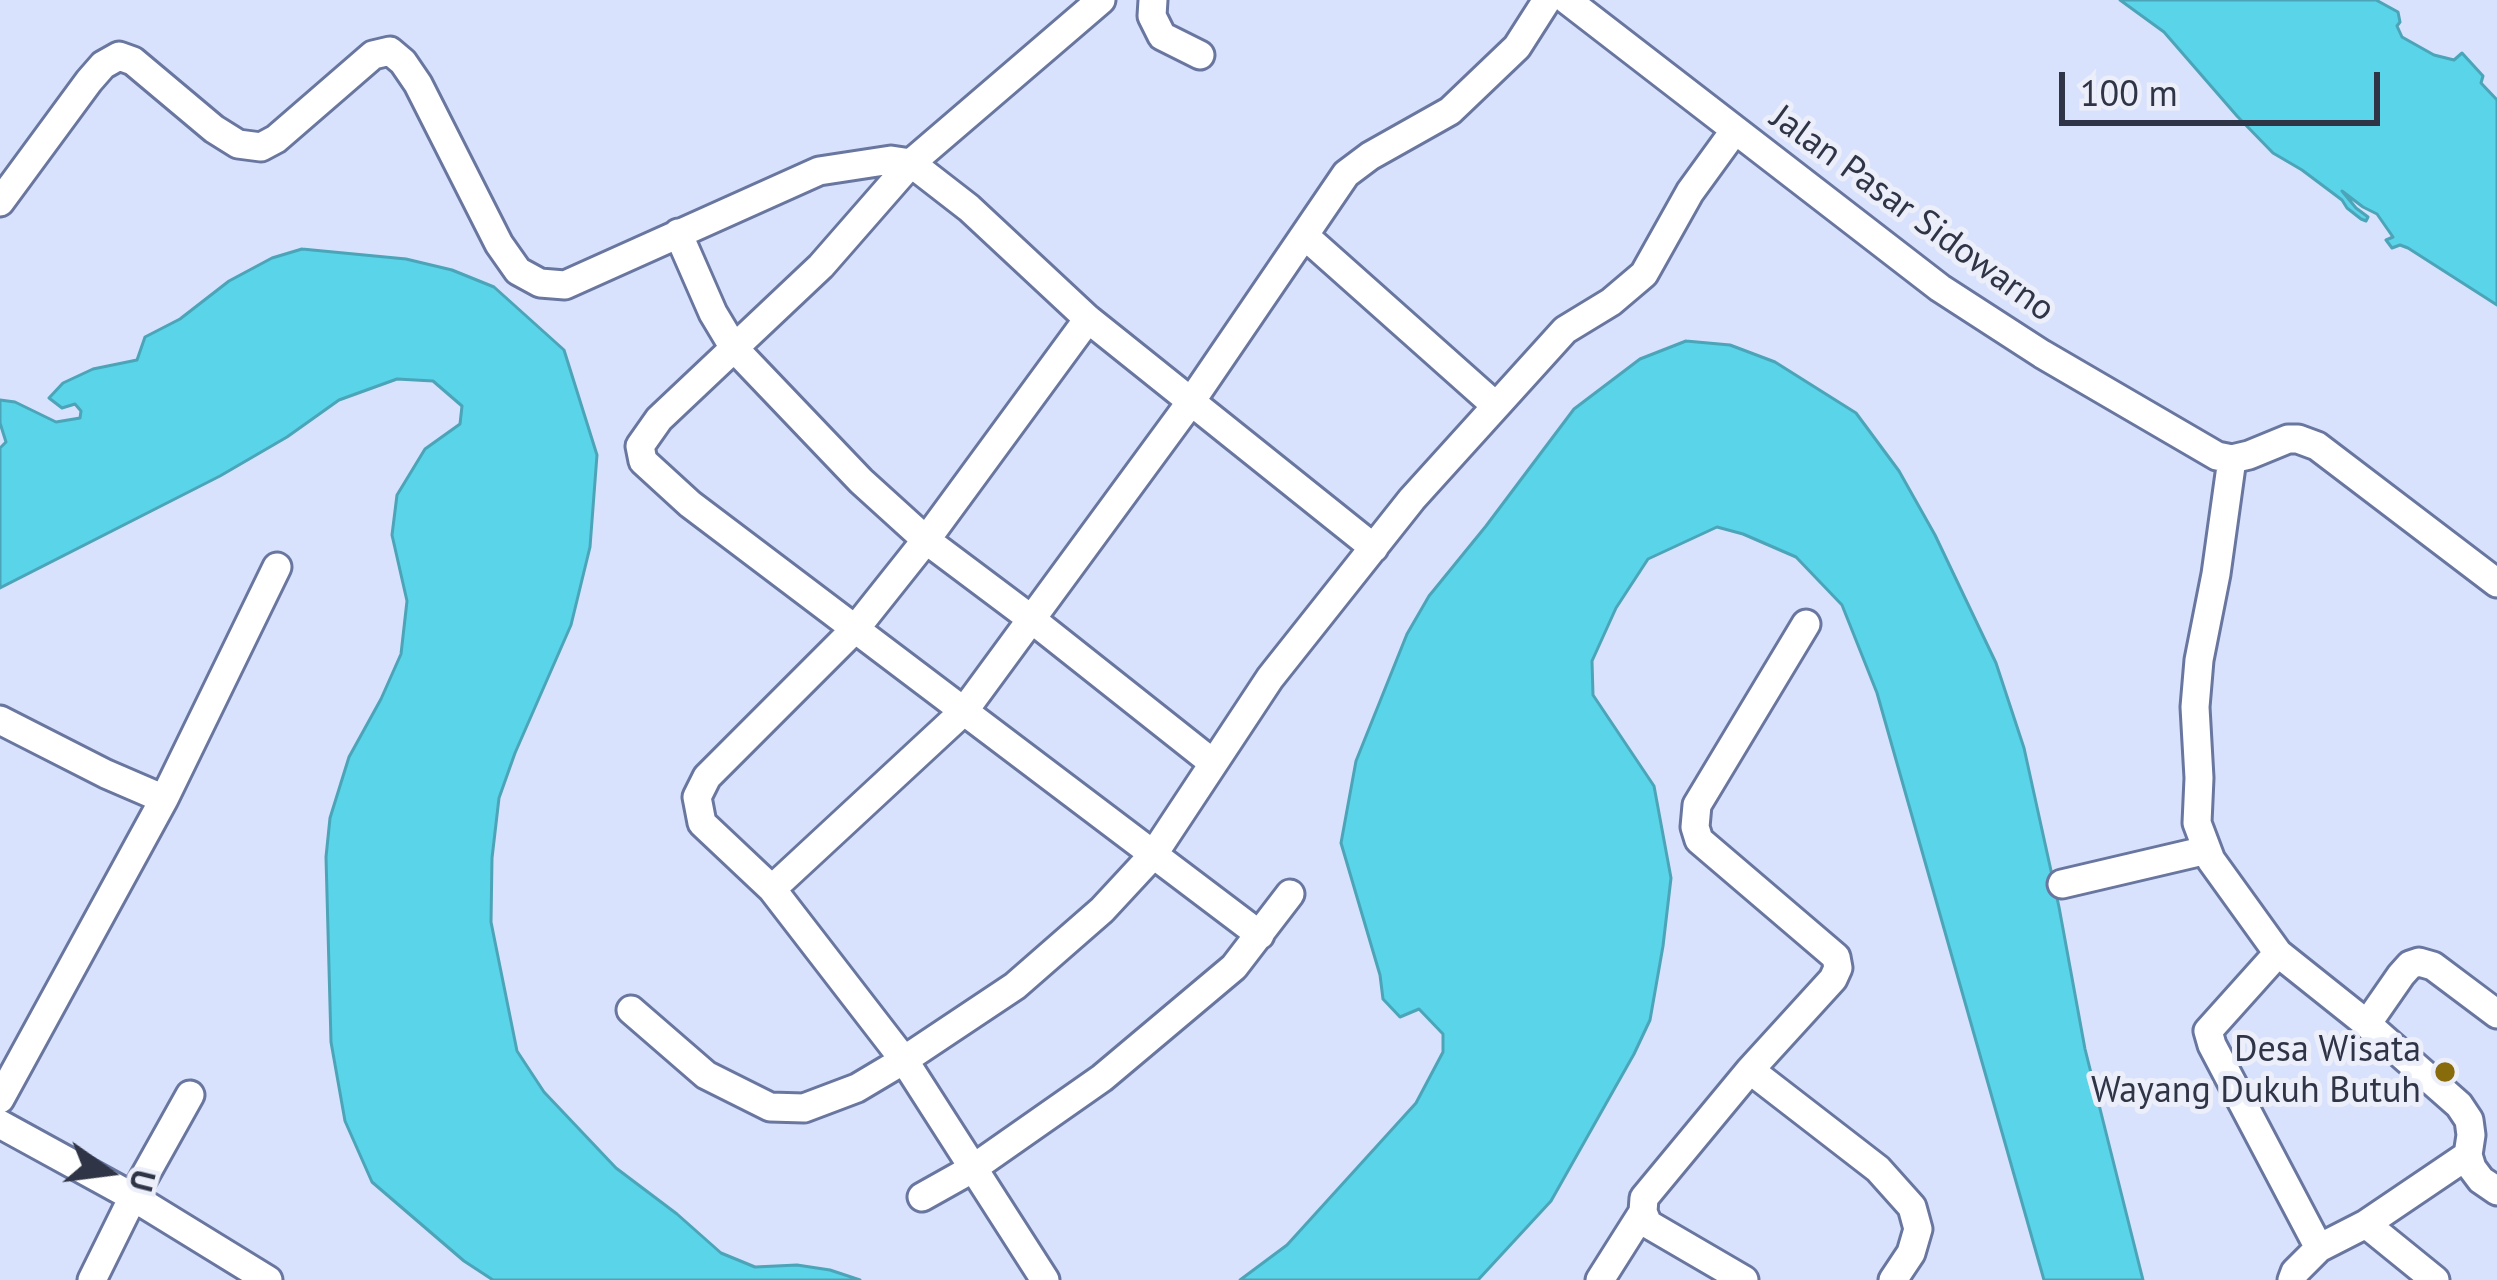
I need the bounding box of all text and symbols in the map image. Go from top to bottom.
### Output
scale bar [2065,48,2386,122]
text: 100 m [2080,69,2178,116]
street label: Jalan Pasar Sidowarno [1762,97,2062,331]
place label: Desa Wisata Wayang Dukuh Butuh [2091,1029,2421,1114]
marker: Desa Wisata Wayang Dukuh Butuh [2432,1059,2458,1085]
north arrow [48,1112,168,1232]
text: U [120,1166,167,1196]

